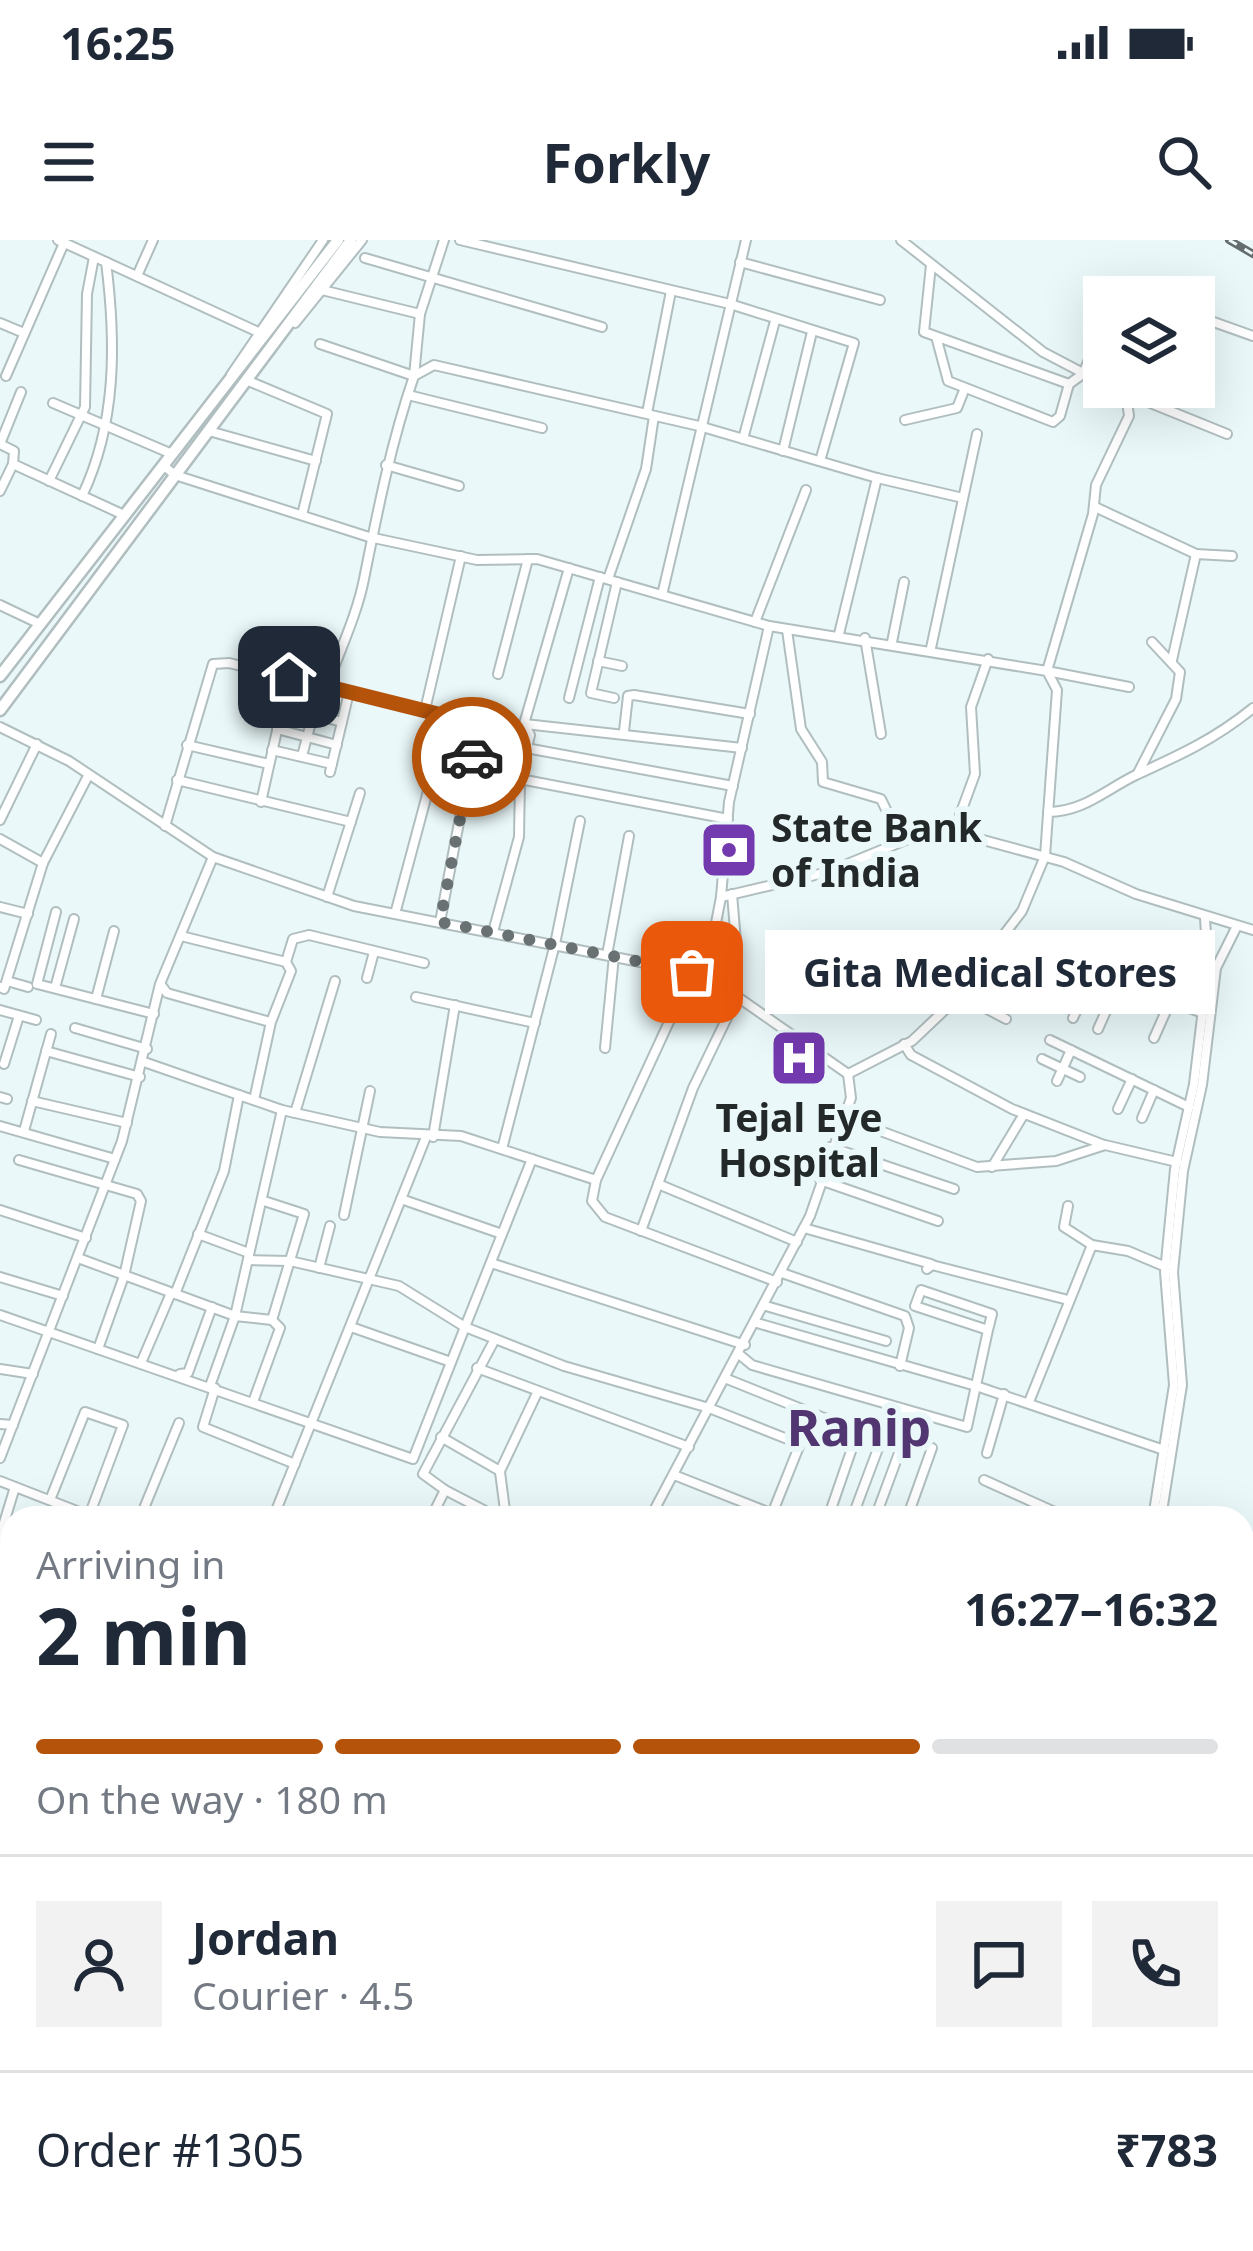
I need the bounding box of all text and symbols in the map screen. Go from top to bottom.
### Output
text: 16:25 [60,12,176,73]
text: Forkly [543,125,710,199]
icon: menu [36,129,102,195]
icon: search [1151,129,1217,195]
map controls [1083,276,1215,408]
button: layers [1083,276,1215,408]
pin [238,626,340,728]
icon: home [256,644,322,710]
courier [412,697,532,817]
icon: car [439,724,505,790]
place label: State Bank of India [771,800,983,898]
bank icon: State Bank of India [698,819,760,881]
pin [641,921,743,1023]
callout: Gita Medical Stores [764,930,1214,1014]
icon: bag [659,939,725,1005]
text: Gita Medical Stores [803,945,1177,998]
hospital icon: Tejal Eye Hospital [768,1027,830,1089]
place label: Tejal Eye Hospital [715,1090,883,1188]
district label: Ranip [787,1391,931,1461]
text: Arriving in [36,1537,225,1590]
text: 16:27–16:32 [964,1578,1218,1639]
text: 2 min [36,1582,251,1688]
text: On the way · 180 m [36,1772,388,1825]
button: person [36,1901,162,2027]
button: chat [936,1901,1062,2027]
button: phone [1092,1901,1218,2027]
text: Jordan [192,1907,339,1968]
text: Courier · 4.5 [192,1968,414,2021]
text: Order #1305 [36,2119,304,2180]
text: ₹783 [1115,2119,1218,2180]

